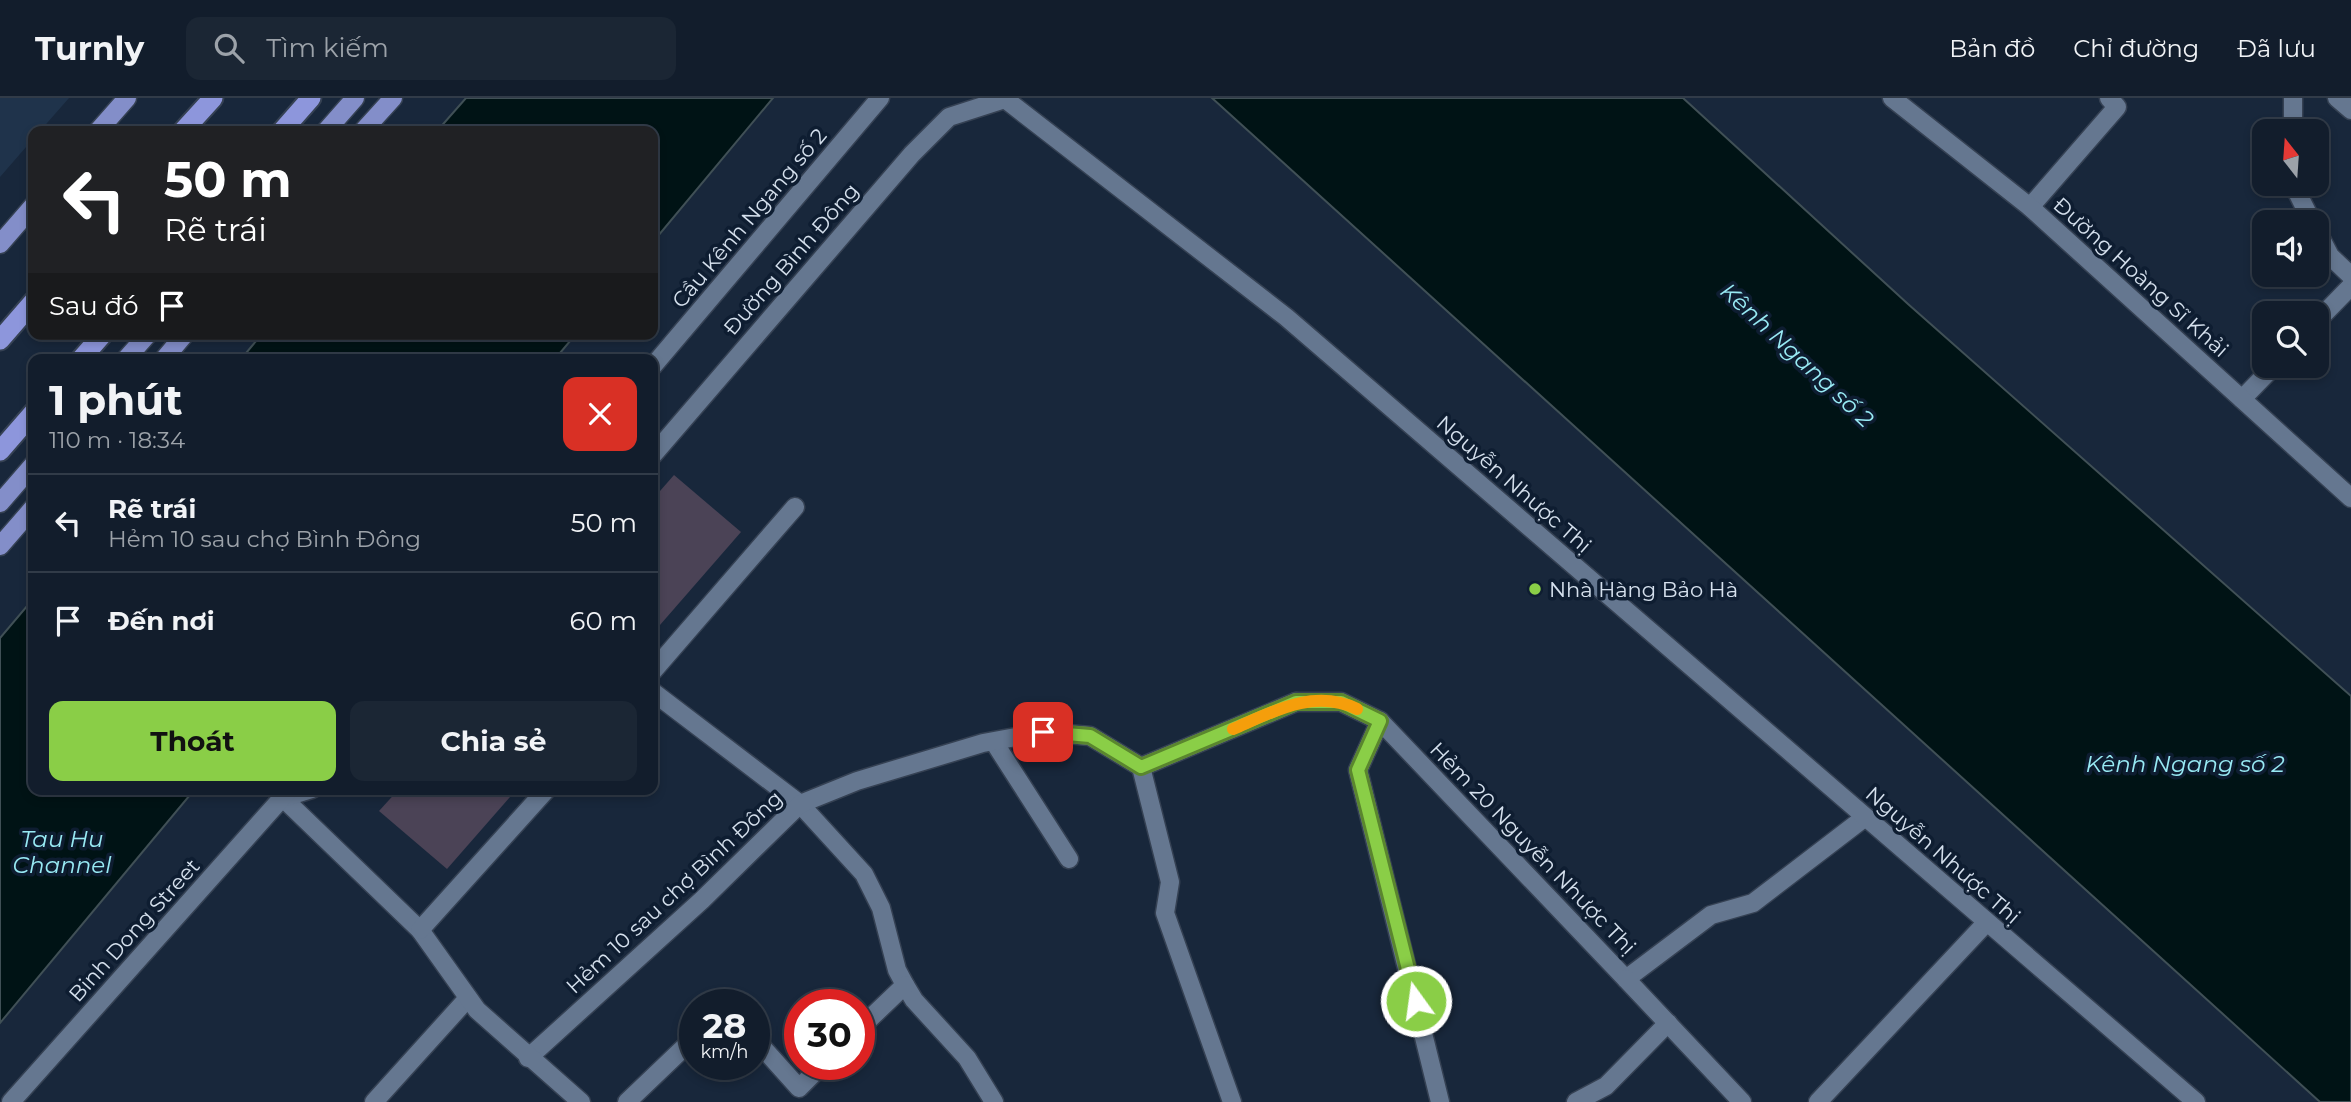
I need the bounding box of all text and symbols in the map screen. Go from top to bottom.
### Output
search box [186,17,676,80]
text: Turnly [35,28,144,68]
icon: search [210,29,248,67]
text: Tìm kiếm [266,32,389,64]
text: Bản đồ [1949,34,2035,63]
text: Chỉ đường [2073,34,2199,63]
text: Đã lưu [2237,34,2316,63]
north arrow [2252,119,2329,196]
map controls [2252,119,2329,378]
street label: Cầu Kênh Ngang số 2 [667,123,831,313]
text: 50 m [164,150,292,209]
icon: left [49,154,140,245]
street label: Đường Bình Đông [718,178,864,340]
street label: Đường Hoàng Sĩ Khải [2049,192,2233,362]
text: Rẽ trái [164,210,267,249]
button: sound [2252,210,2329,287]
water label: Kênh Ngang số 2 [1715,277,1879,433]
icon: arrive [153,287,191,325]
text: Sau đó [49,290,139,322]
button: search [2252,301,2329,378]
text: 1 phút [49,374,182,426]
button: close [563,377,637,451]
street label: Nguyễn Nhược Thị [1432,410,1596,558]
text: 110 m · 18:34 [49,426,185,454]
text: Rẽ trái [108,493,196,525]
icon: left [49,504,87,542]
text: 50 m [571,507,637,539]
text: Hẻm 10 sau chợ Bình Đông [108,525,421,553]
place label: Nhà Hàng Bảo Hà [1549,577,1738,602]
marker: Nhà Hàng Bảo Hà [1527,581,1543,597]
icon: arrive [49,602,87,640]
text: Đến nơi [108,605,214,637]
text: 60 m [570,605,637,637]
button: Thoát [49,701,336,781]
button: Chia sẻ [350,701,637,781]
pin [1013,702,1073,762]
icon: arrive [1024,713,1062,751]
street label: Hẻm 20 Nguyễn Nhược Thị [1425,737,1641,959]
water label: Kênh Ngang số 2 [2086,750,2284,778]
street label: Nguyễn Nhược Thị [1861,781,2025,929]
street label: Hẻm 10 sau chợ Bình Đông [561,785,787,999]
water label: Tau Hu Channel [13,825,112,879]
street label: Binh Dong Street [63,853,205,1007]
position arrow [1379,964,1453,1038]
speed limit sign: 30 [784,989,875,1080]
text: 28 [703,1004,746,1047]
text: km/h [700,1041,749,1063]

